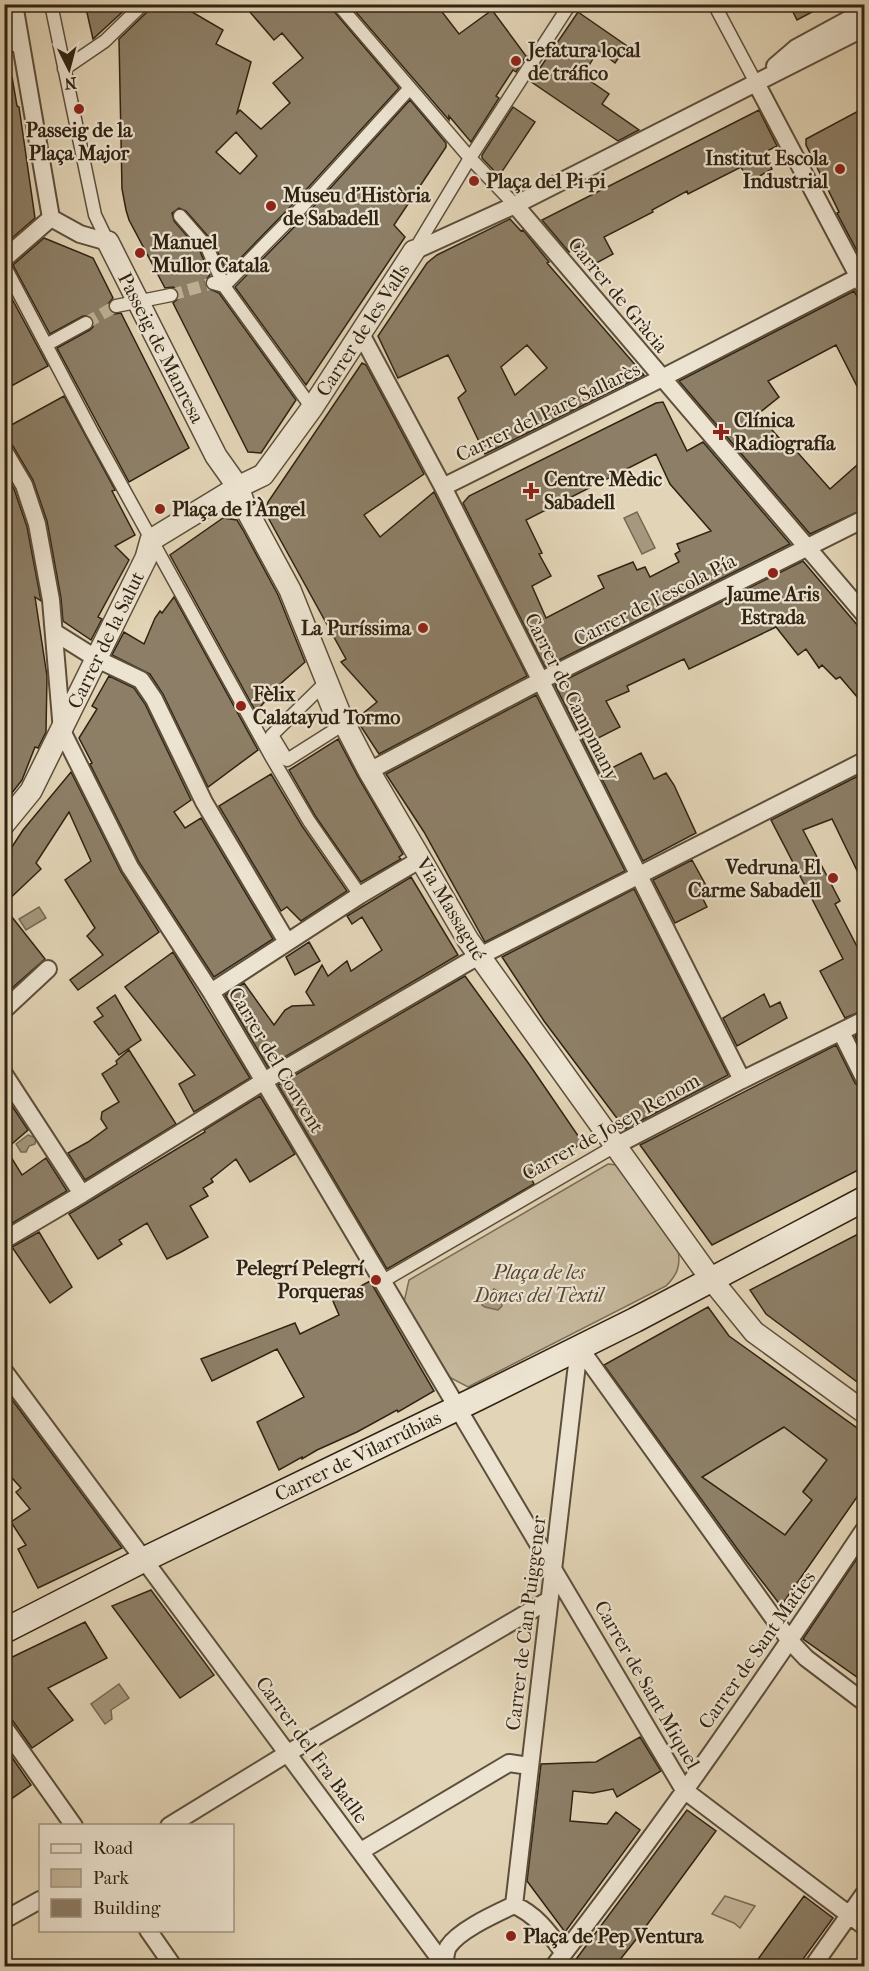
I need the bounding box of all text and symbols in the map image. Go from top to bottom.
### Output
north arrow [39,39,99,99]
place label: Jefatura local de tráfico [526,39,641,85]
marker: Jefatura local de tráfico [509,54,523,68]
text: N [63,73,78,94]
marker: Passeig de la Plaça Major [72,102,86,116]
place label: Passeig de la Plaça Major [26,119,133,166]
place label: Institut Escola Industrial [705,147,829,193]
marker: Institut Escola Industrial [833,162,847,176]
place label: Plaça del Pi-pi [486,170,607,194]
marker: Plaça del Pi-pi [467,174,481,188]
place label: Museu d'Història de Sabadell [282,184,431,230]
marker: Museu d'Història de Sabadell [264,199,278,213]
place label: Manuel Mullor Catala [151,231,270,277]
street label: Carrer de Gràcia [563,233,673,358]
marker: Manuel Mullor Catala [133,246,147,260]
street label: Carrer de les Valls [311,259,415,401]
street label: Passeig de Manresa [113,269,209,428]
street label: Carrer del Pare Sallarès [452,357,644,467]
place label: Clínica Radiografía [734,409,836,455]
marker: Clínica Radiografía [712,423,730,441]
place label: Centre Mèdic Sabadell [544,468,662,514]
marker: Centre Mèdic Sabadell [522,482,540,500]
place label: Plaça de l'Àngel [172,496,306,522]
marker: Plaça de l'Àngel [153,502,167,516]
street label: Carrer de l'escola Pía [570,549,741,651]
marker: Jaume Aris Estrada [766,566,780,580]
street label: Carrer de la Salut [63,568,149,712]
place label: Jaume Aris Estrada [724,583,820,629]
street label: Carrer de Campmany [520,609,625,786]
place label: La Puríssima [301,617,412,640]
marker: La Puríssima [416,621,430,635]
place label: Fèlix Calatayud Tormo [252,683,400,729]
marker: Fèlix Calatayud Tormo [234,699,248,713]
street label: Via Massagué [411,852,491,965]
place label: Vedruna El Carme Sabadell [688,856,821,902]
marker: Vedruna El Carme Sabadell [826,871,840,885]
street label: Carrer del Convent [223,983,329,1137]
street label: Carrer de Josep Renom [518,1068,704,1185]
place label: Pelegrí Pelegrí Porqueras [236,1257,365,1303]
park label: Plaça de les Dones del Tèxtil [473,1261,606,1307]
marker: Pelegrí Pelegrí Porqueras [369,1273,383,1287]
street label: Carrer de Vilarrúbias [271,1406,445,1506]
street label: Carrer de Can Puiggener [501,1514,551,1732]
street label: Carrer de Sant Maties [694,1567,820,1733]
street label: Carrer de Sant Miquel [589,1597,705,1774]
street label: Carrer del Fra Batlle [251,1672,373,1828]
legend [39,1824,234,1932]
text: Road [93,1838,133,1859]
text: Park [93,1868,130,1889]
text: Building [93,1898,161,1919]
place label: Plaça de Pep Ventura [523,1925,704,1949]
marker: Plaça de Pep Ventura [504,1929,518,1943]

